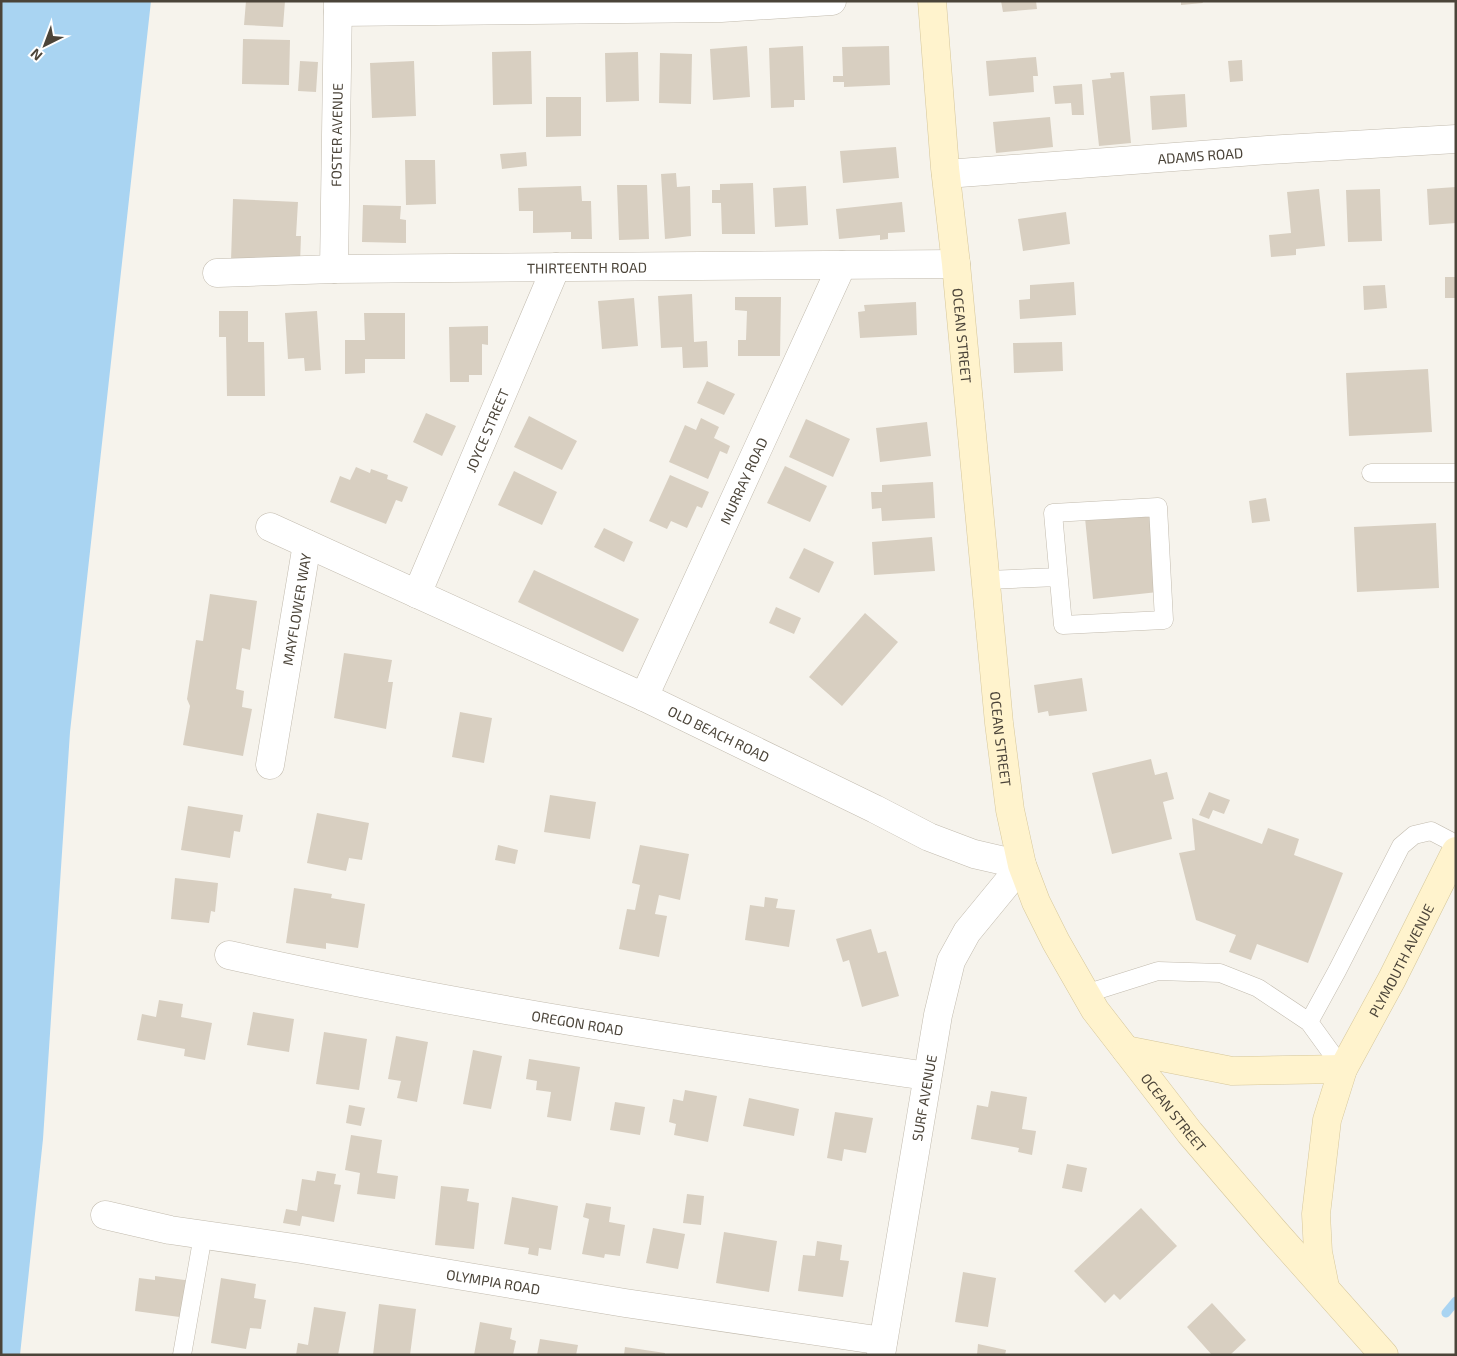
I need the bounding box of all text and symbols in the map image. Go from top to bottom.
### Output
north arrow [20,20,70,70]
text: N [27,45,45,65]
street label: FOSTER AVENUE [327,83,345,187]
street label: ADAMS ROAD [1157,143,1244,167]
street label: THIRTEENTH ROAD [527,258,647,276]
street label: OCEAN STREET [950,287,976,384]
street label: JOYCE STREET [461,386,512,475]
street label: MURRAY ROAD [716,435,770,527]
street label: MAYFLOWER WAY [278,552,314,667]
street label: OCEAN STREET [988,691,1015,787]
street label: OLD BEACH ROAD [665,702,772,765]
street label: PLYMOUTH AVENUE [1365,901,1437,1020]
street label: OREGON ROAD [530,1006,625,1038]
street label: SURF AVENUE [908,1053,940,1143]
street label: OCEAN STREET [1138,1069,1210,1155]
street label: OLYMPIA ROAD [445,1265,541,1297]

